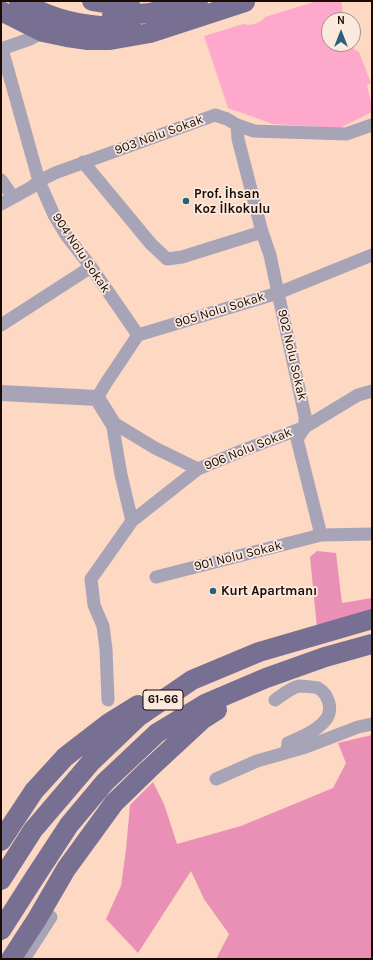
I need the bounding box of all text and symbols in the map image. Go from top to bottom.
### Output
north arrow [321,12,361,52]
text: N [337,14,345,27]
street label: 903 Nolu Sokak [112,112,206,158]
place label: Prof. İhsan Koz İlkokulu [194,186,270,217]
marker: Prof. İhsan Koz İlkokulu [181,196,191,206]
street label: 904 Nolu Sokak [49,210,113,296]
street label: 905 Nolu Sokak [173,289,267,331]
street label: 902 Nolu Sokak [274,308,310,402]
street label: 906 Nolu Sokak [202,424,294,474]
street label: 901 Nolu Sokak [192,538,284,574]
place label: Kurt Apartmanı [221,583,317,599]
marker: Kurt Apartmanı [208,586,218,596]
road number: 61-66 [143,690,183,710]

